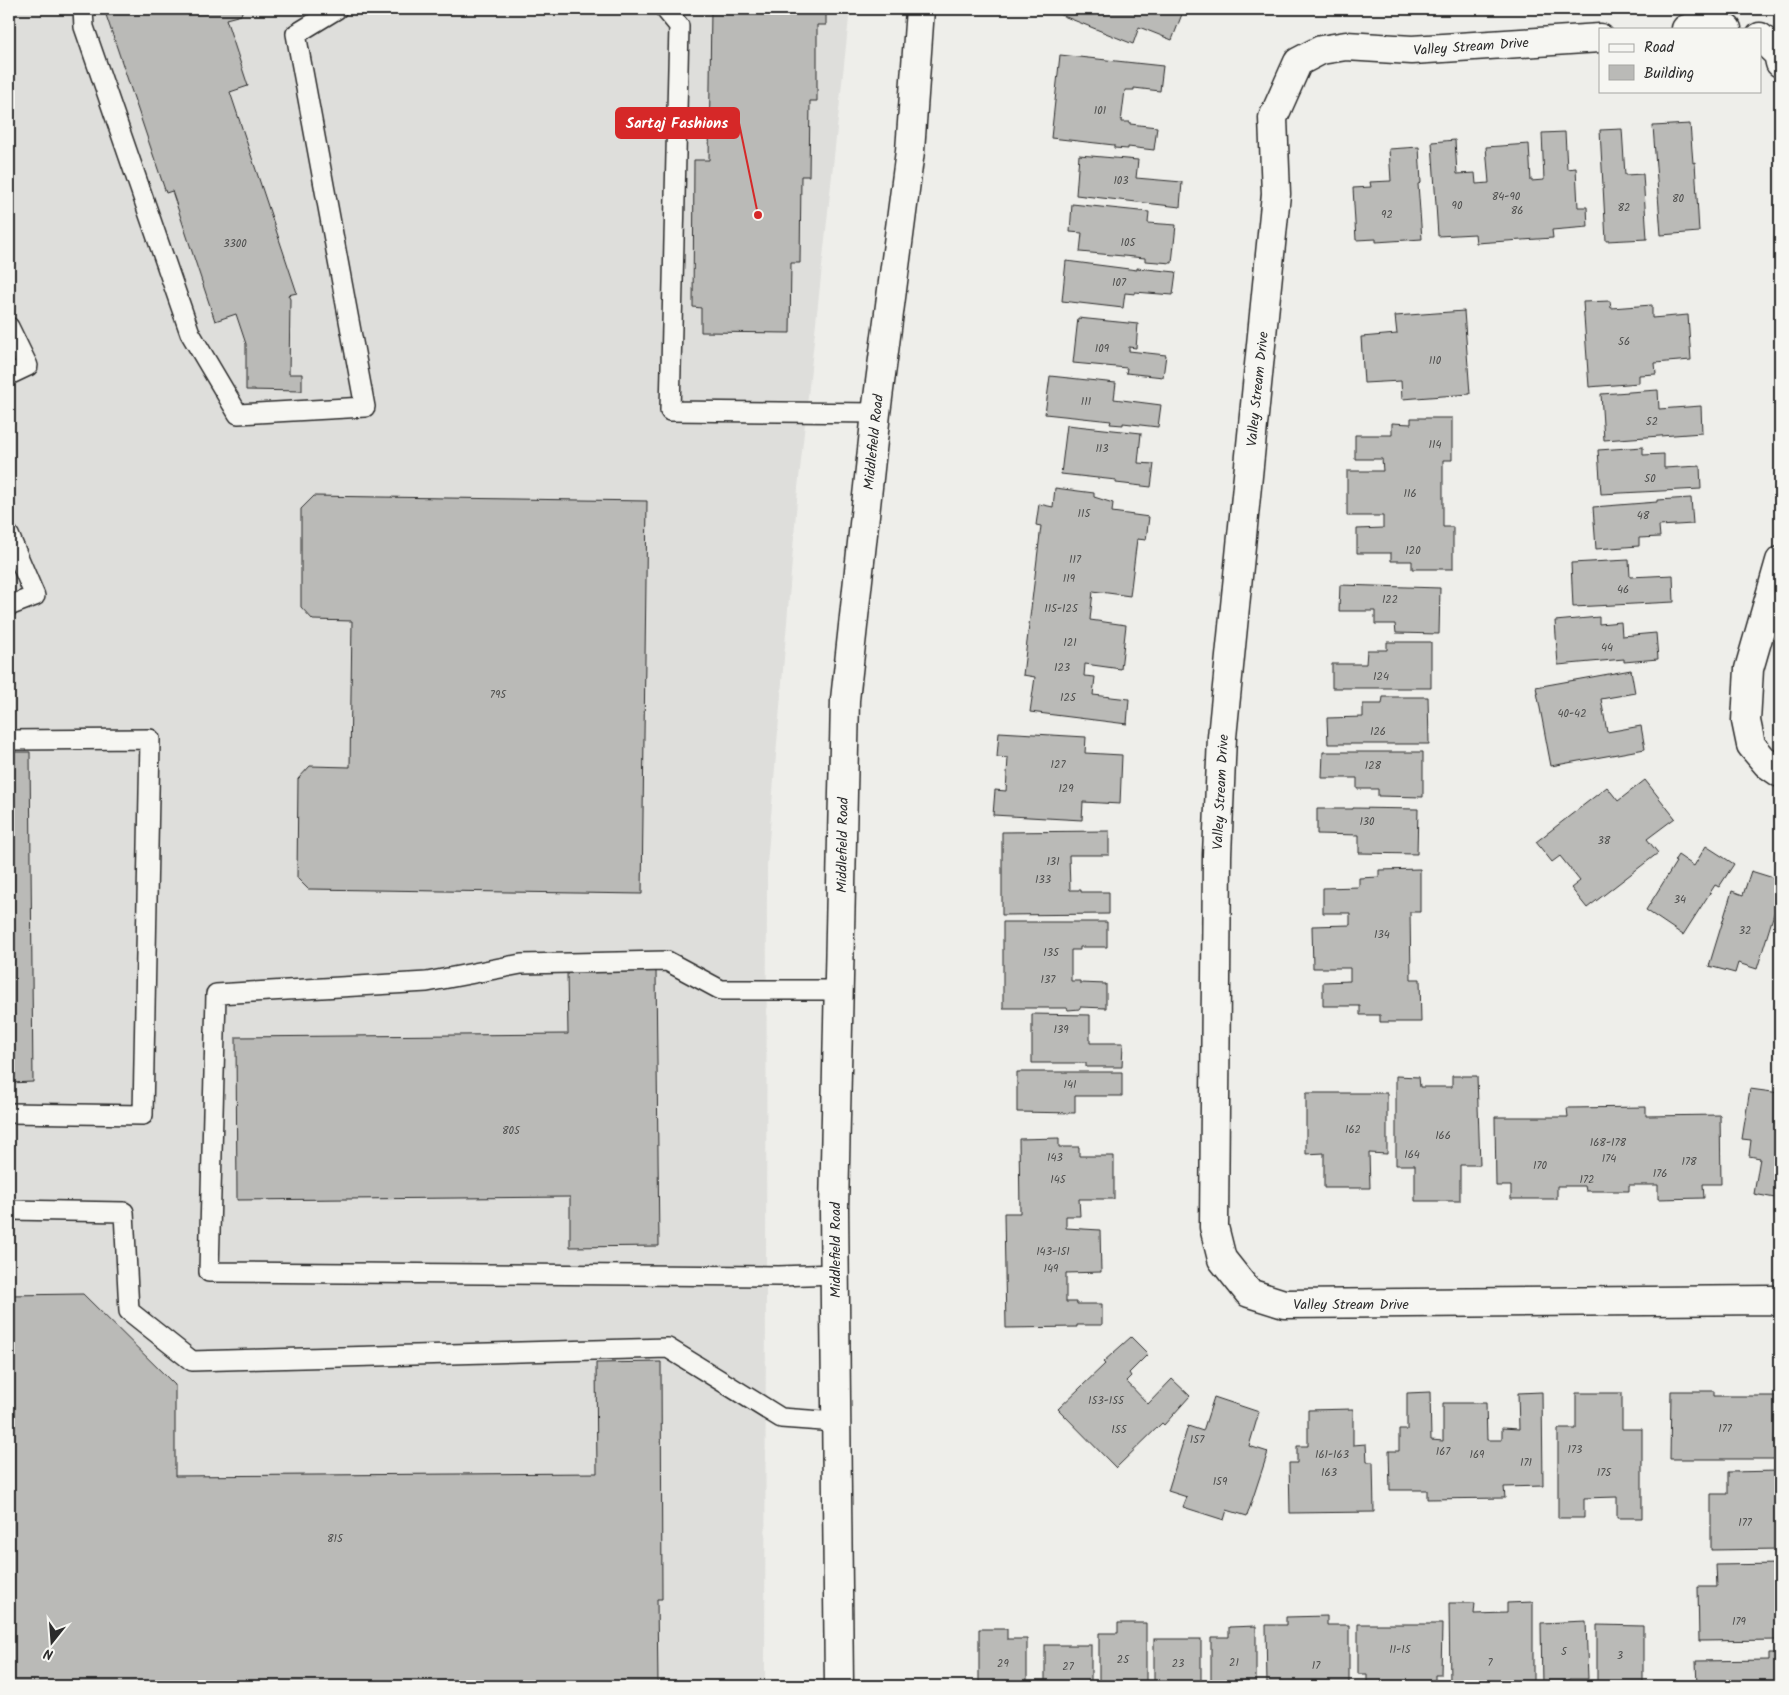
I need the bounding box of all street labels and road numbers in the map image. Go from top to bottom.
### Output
street label: Valley Stream Drive [1413,32,1530,62]
street label: Valley Stream Drive [1241,330,1275,448]
street label: Middlefield Road [858,392,890,491]
street label: Valley Stream Drive [1207,733,1235,850]
street label: Middlefield Road [831,796,855,893]
street label: Middlefield Road [825,1201,847,1298]
street label: Valley Stream Drive [1293,1294,1410,1316]

